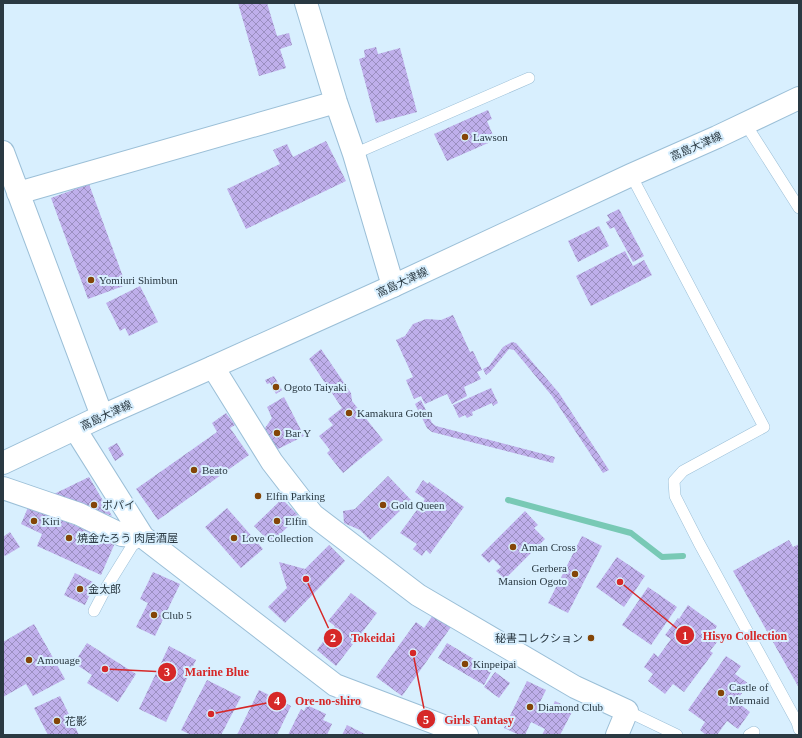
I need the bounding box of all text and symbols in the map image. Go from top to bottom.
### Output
street label: 高島大津線 [668,129,724,163]
place label: Lawson [473,131,508,143]
marker: Lawson [460,132,470,142]
street label: 高島大津線 [375,265,429,299]
place label: Yomiuri Shimbun [99,274,178,286]
marker: Yomiuri Shimbun [86,275,96,285]
place label: Ogoto Taiyaki [284,381,347,393]
marker: Ogoto Taiyaki [271,382,281,392]
street label: 高島大津線 [79,398,133,432]
place label: Kamakura Goten [357,407,433,419]
marker: Kamakura Goten [344,408,354,418]
place label: Bar Y [285,427,311,439]
marker: Bar Y [272,428,282,438]
place label: Beato [202,464,228,476]
marker: Beato [189,465,199,475]
place label: Elfin Parking [266,490,325,502]
marker: Elfin Parking [253,491,263,501]
place label: ポパイ [102,499,135,511]
place label: Gold Queen [391,499,445,511]
marker: ポパイ [89,500,99,510]
marker: Gold Queen [378,500,388,510]
place label: Kiri [42,515,60,527]
place label: Elfin [285,515,307,527]
marker: Kiri [29,516,39,526]
marker: Elfin [272,516,282,526]
place label: 焼金たろう 肉居酒屋 [77,532,178,544]
place label: Love Collection [242,532,314,544]
marker: 焼金たろう 肉居酒屋 [64,533,74,543]
marker: Love Collection [229,533,239,543]
place label: Aman Cross [521,541,576,553]
marker: Aman Cross [508,542,518,552]
place label: Gerbera Mansion Ogoto [498,562,568,587]
marker: Gerbera Mansion Ogoto [570,569,580,579]
place label: 金太郎 [88,583,121,595]
marker: 金太郎 [75,584,85,594]
place label: Club 5 [162,609,192,621]
marker: Club 5 [149,610,159,620]
callout: Hisyo Collection [675,623,795,647]
callout: Tokeidai [323,626,403,650]
text: 1 [682,629,688,643]
text: Hisyo Collection [703,629,787,643]
text: 2 [330,631,336,645]
text: Tokeidai [351,631,396,645]
place label: 秘書コレクション [495,632,583,644]
marker: 秘書コレクション [586,633,596,643]
place label: Amouage [37,654,80,666]
marker: Amouage [24,655,34,665]
place label: Kinpeipai [473,658,516,670]
marker: Kinpeipai [460,659,470,669]
callout: Marine Blue [157,660,257,684]
text: 3 [164,665,170,679]
text: Marine Blue [185,665,250,679]
place label: Castle of Mermaid [729,681,770,706]
marker: Castle of Mermaid [716,688,726,698]
callout: Ore-no-shiro [267,689,369,713]
text: 4 [274,694,280,708]
text: Ore-no-shiro [295,694,361,708]
place label: Diamond Club [538,701,604,713]
marker: Diamond Club [525,702,535,712]
callout: Girls Fantasy [416,707,521,731]
text: 5 [423,713,429,727]
text: Girls Fantasy [444,713,514,727]
place label: 花影 [65,715,87,727]
marker: 花影 [52,716,62,726]

